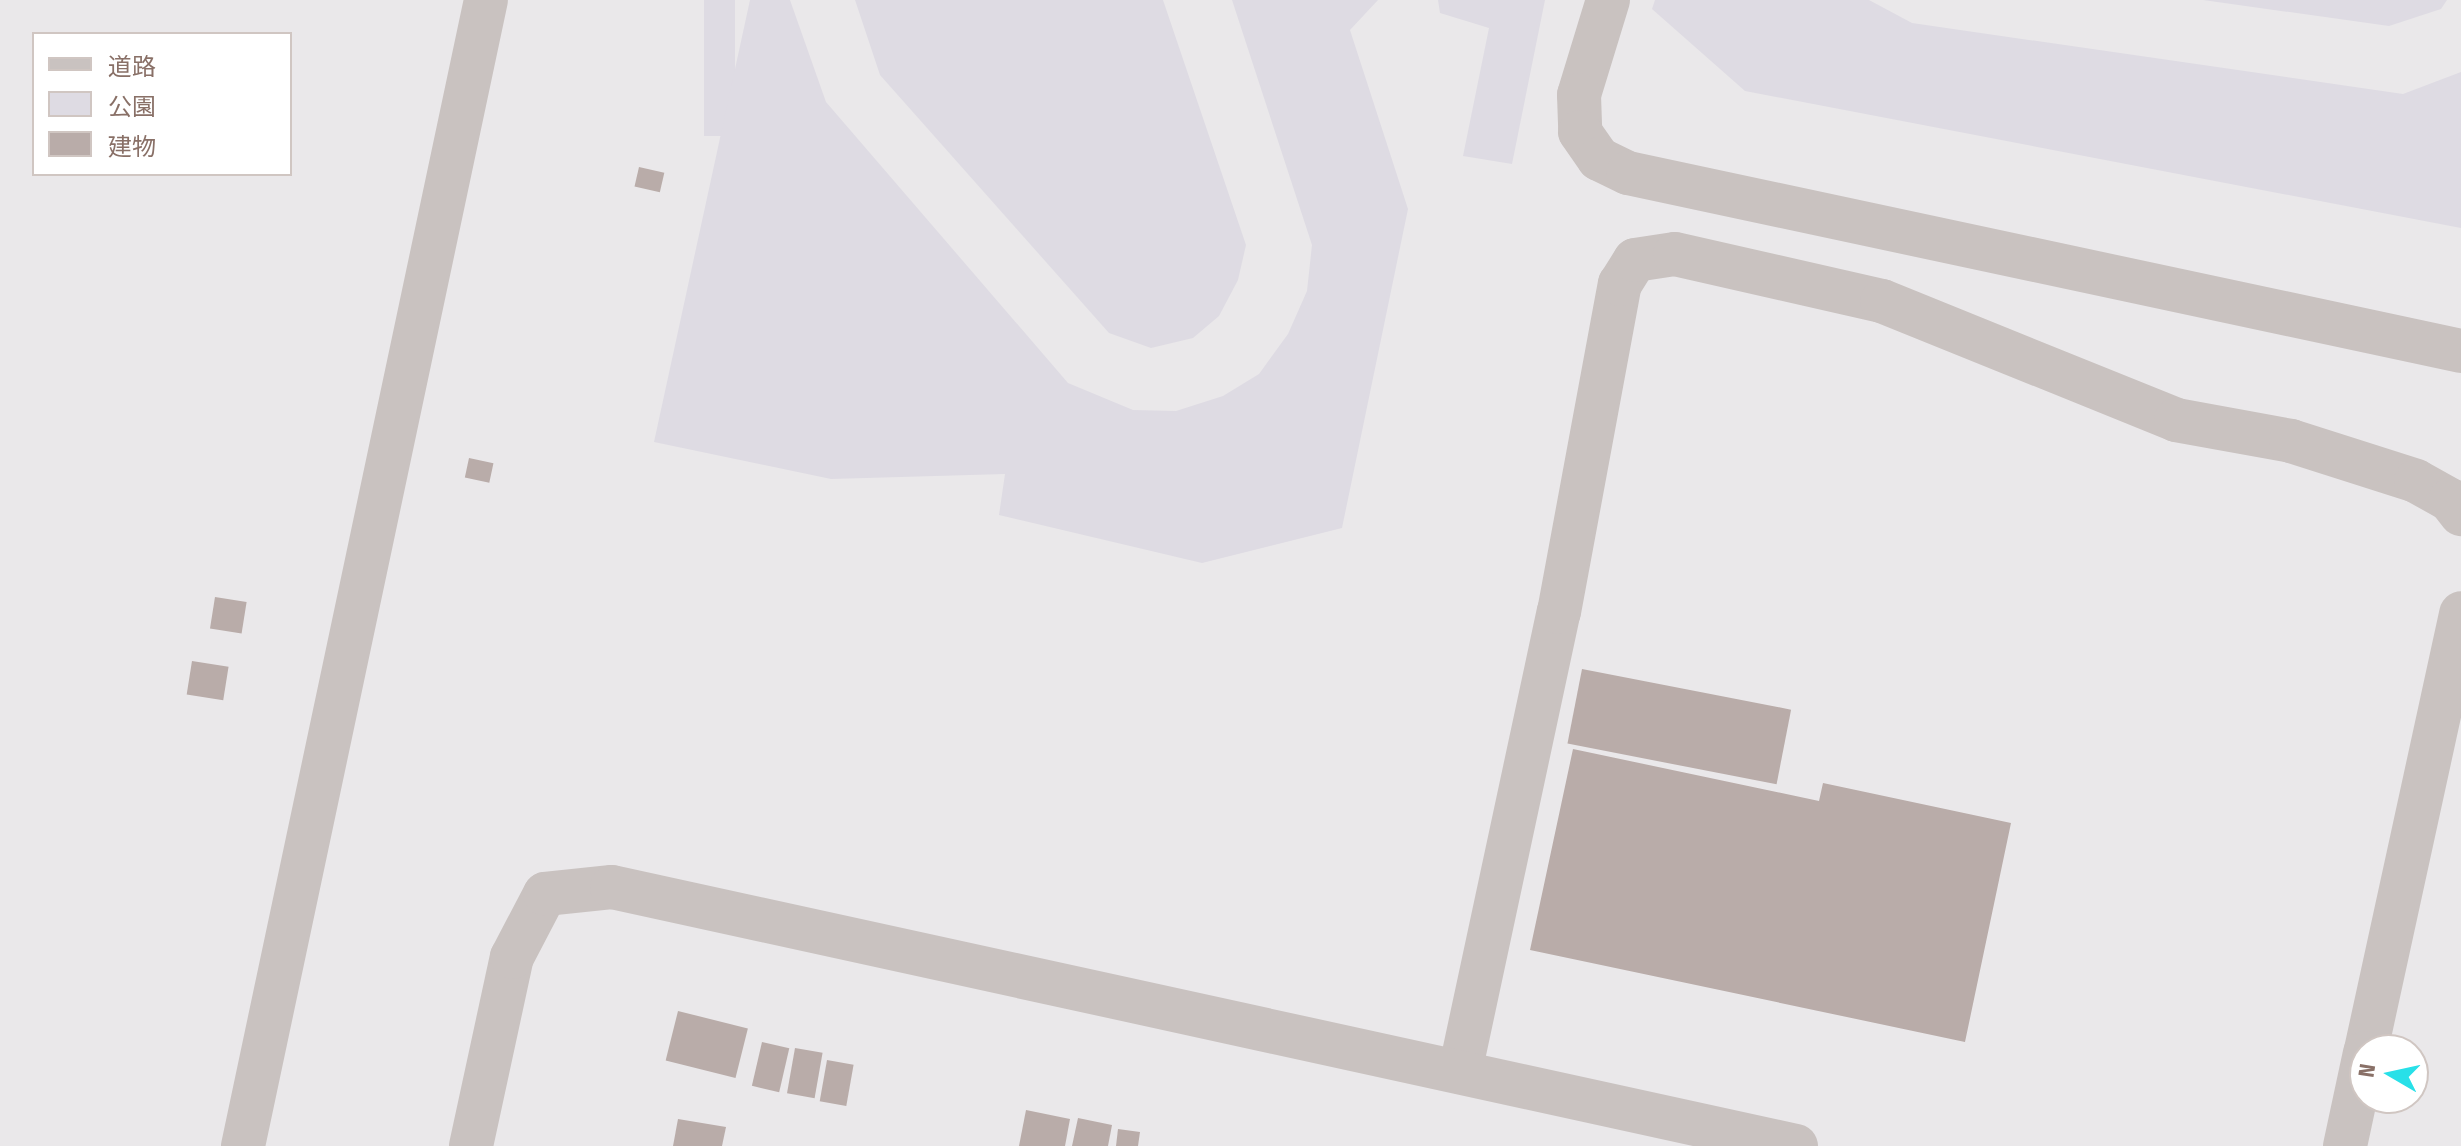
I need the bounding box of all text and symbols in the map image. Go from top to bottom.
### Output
legend [32,32,292,176]
text: 道路 [108,53,156,81]
text: 公園 [108,93,156,121]
text: 建物 [108,133,156,161]
north arrow [2349,1034,2429,1114]
text: N [2352,1062,2381,1079]

